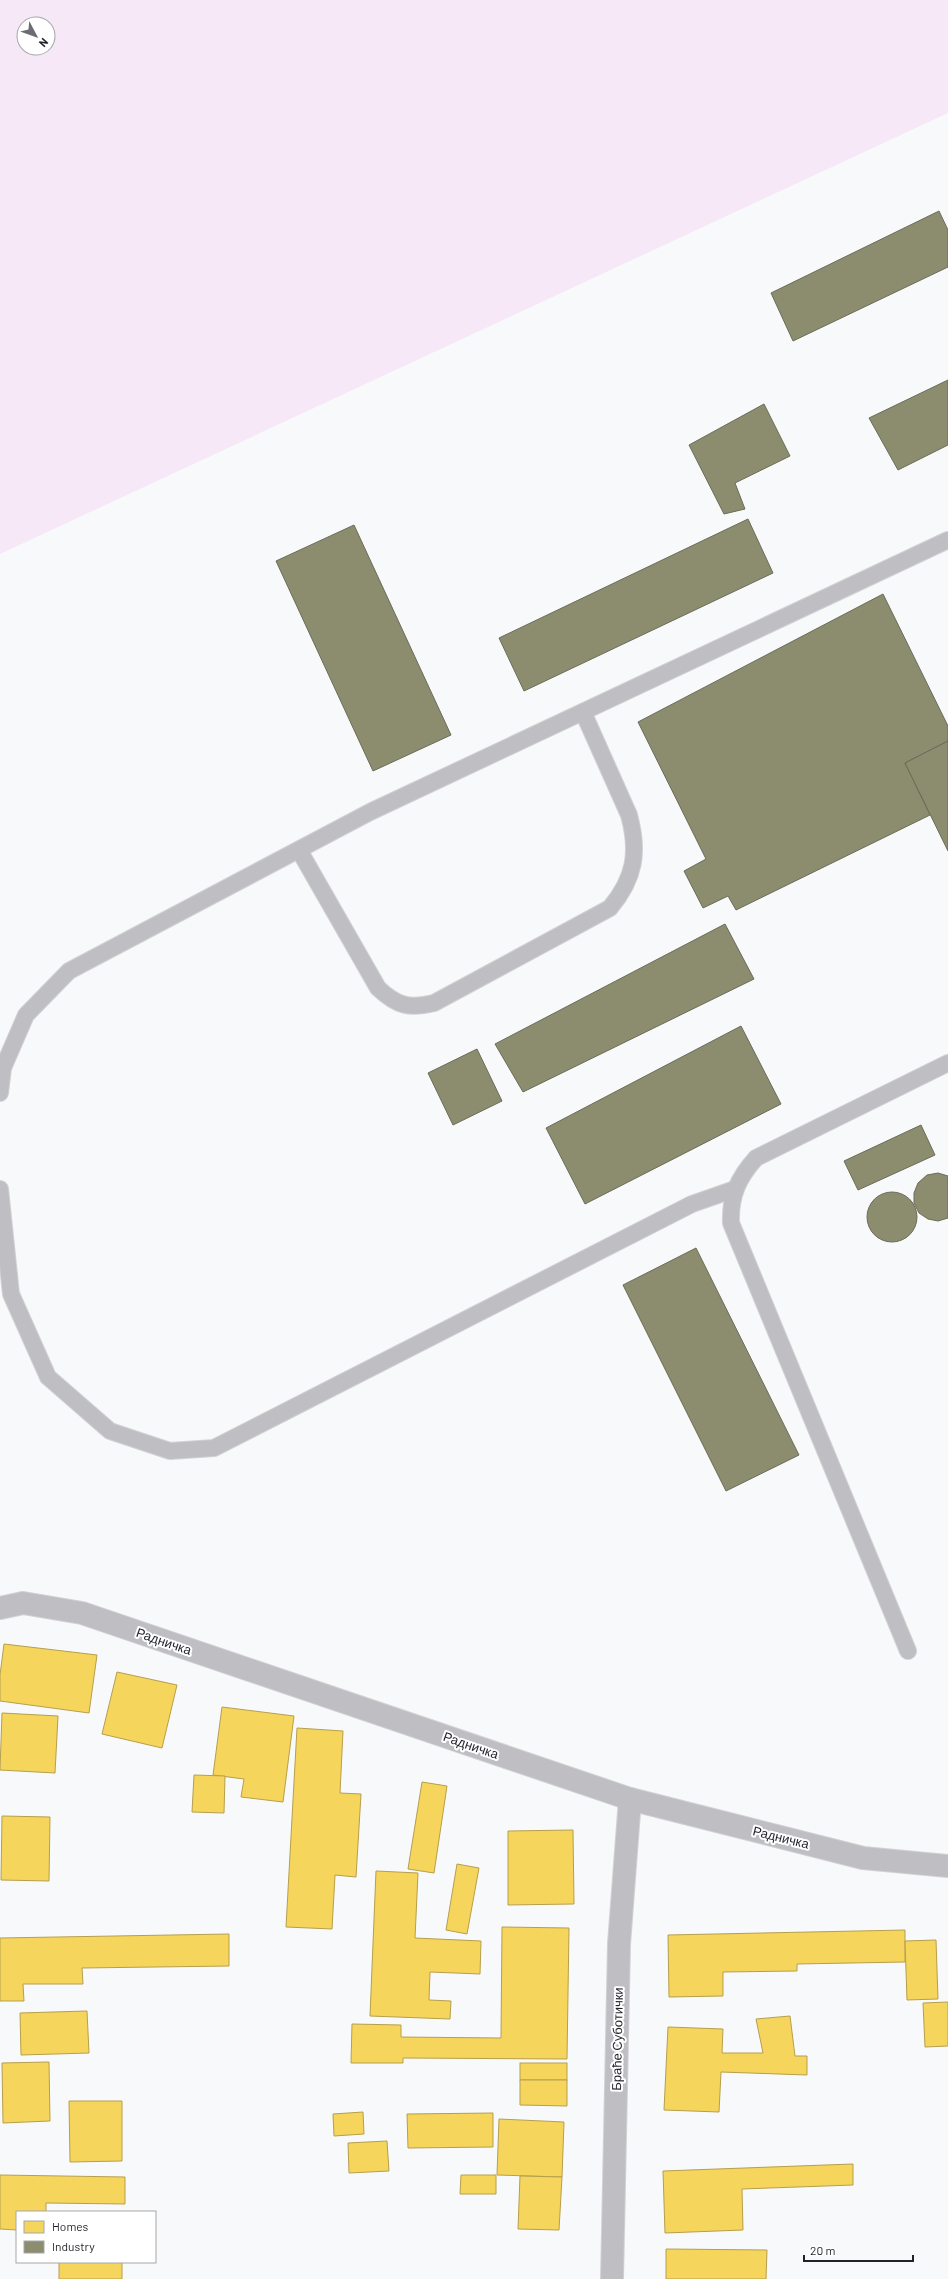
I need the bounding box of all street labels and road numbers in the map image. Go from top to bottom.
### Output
street label: Радничка [134,1624,194,1658]
street label: Радничка [441,1728,501,1762]
street label: Радничка [751,1822,812,1852]
street label: Браће Суботички [608,1987,626,2091]

